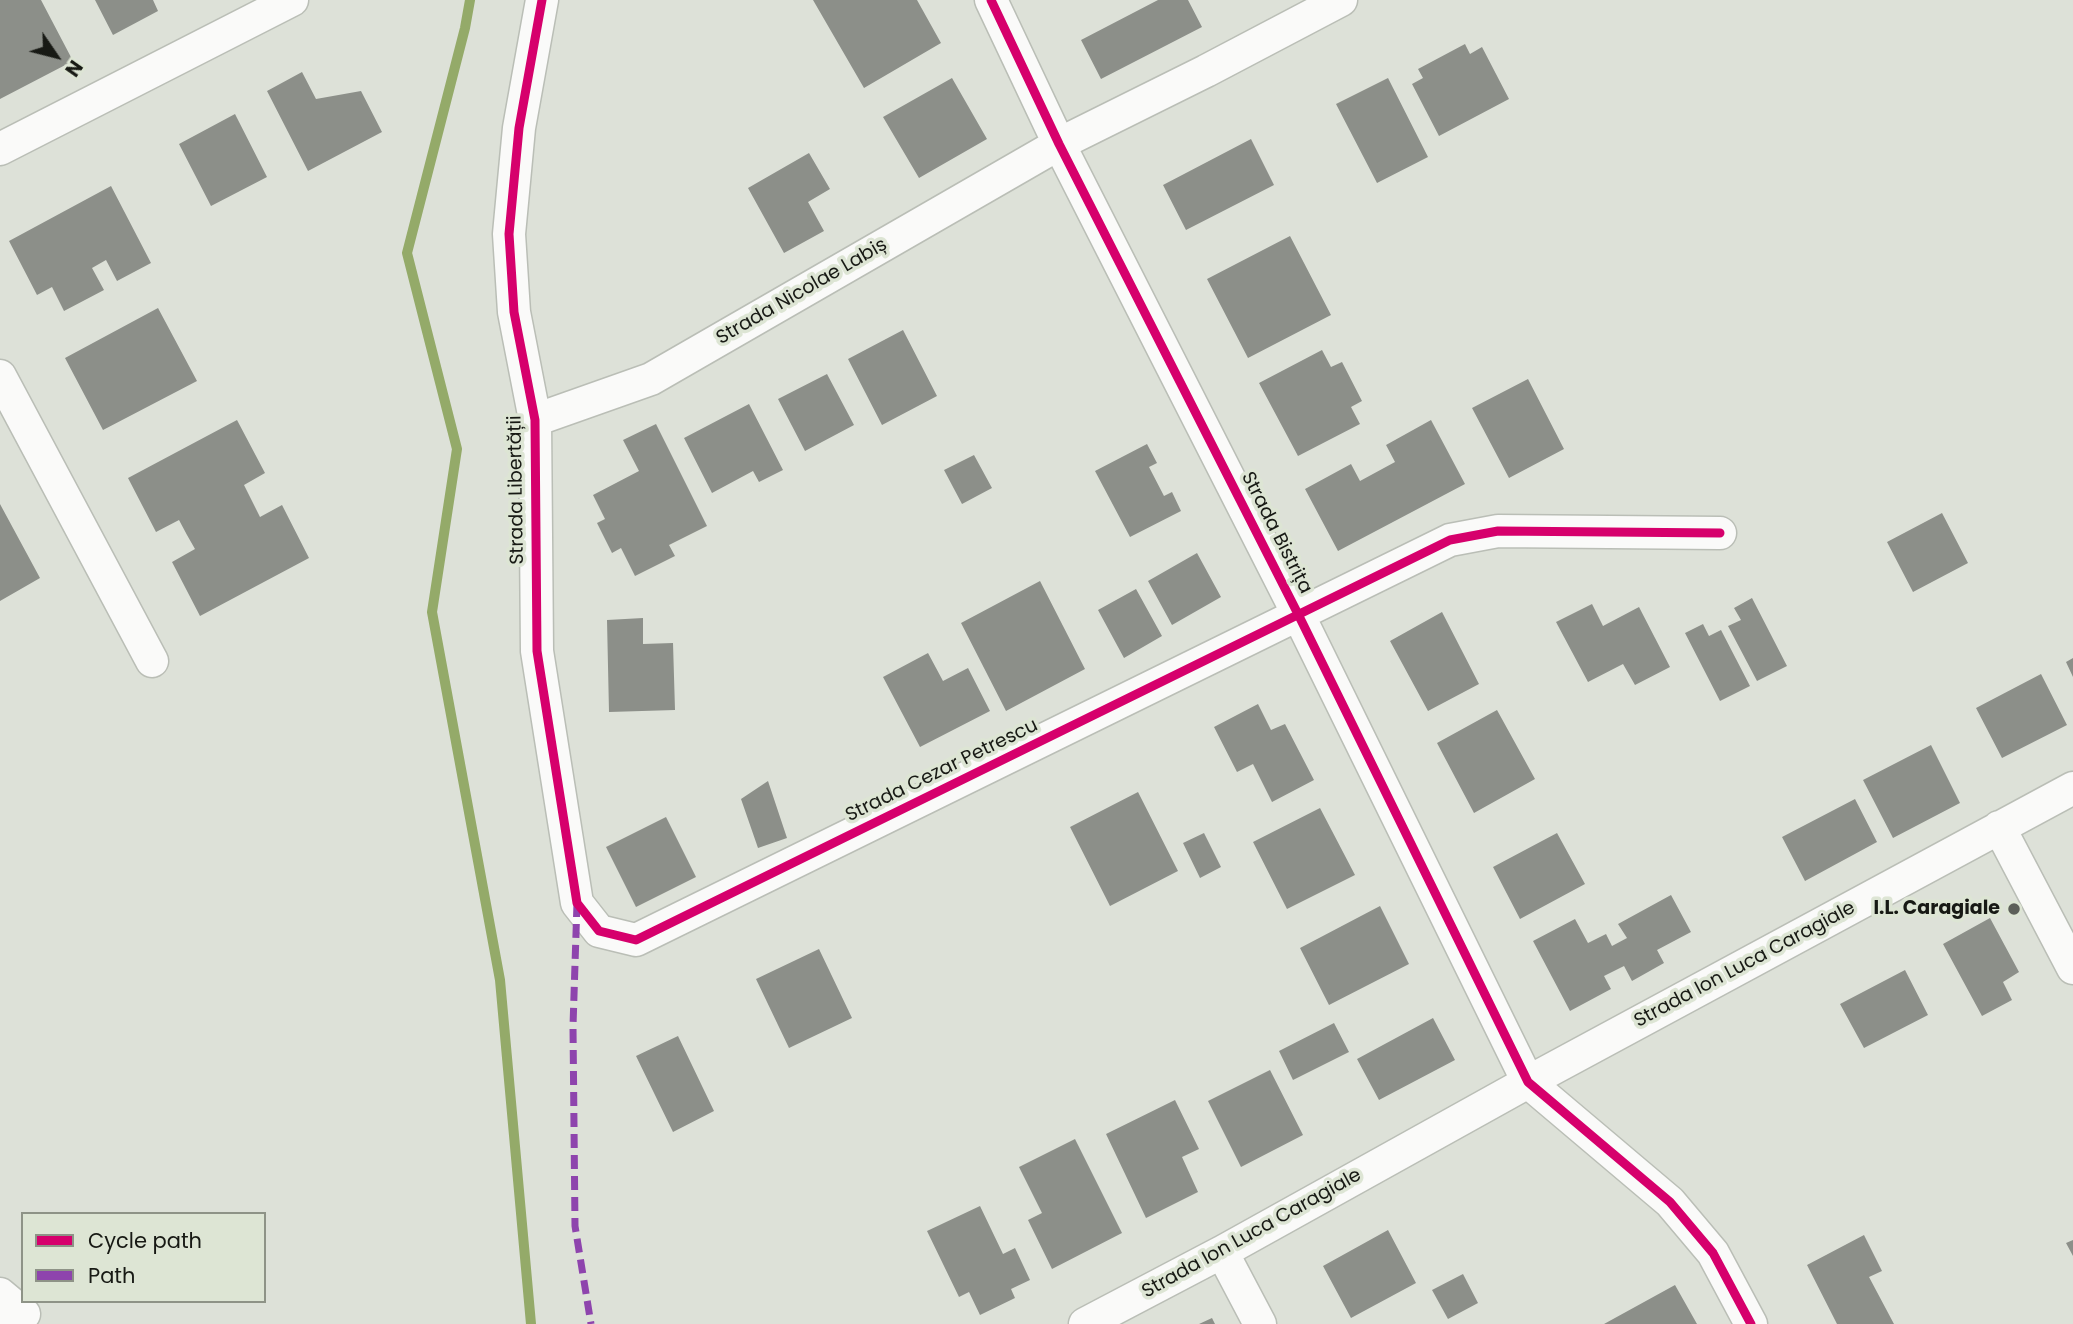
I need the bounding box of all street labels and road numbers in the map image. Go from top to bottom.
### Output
street label: Strada Nicolae Labiș [713,234,891,350]
street label: Strada Libertății [504,415,530,565]
street label: Strada Bistrița [1236,468,1316,598]
street label: Strada Cezar Petrescu [842,714,1042,828]
street label: Strada Ion Luca Caragiale [1631,897,1859,1033]
street label: Strada Ion Luca Caragiale [1138,1164,1366,1304]

